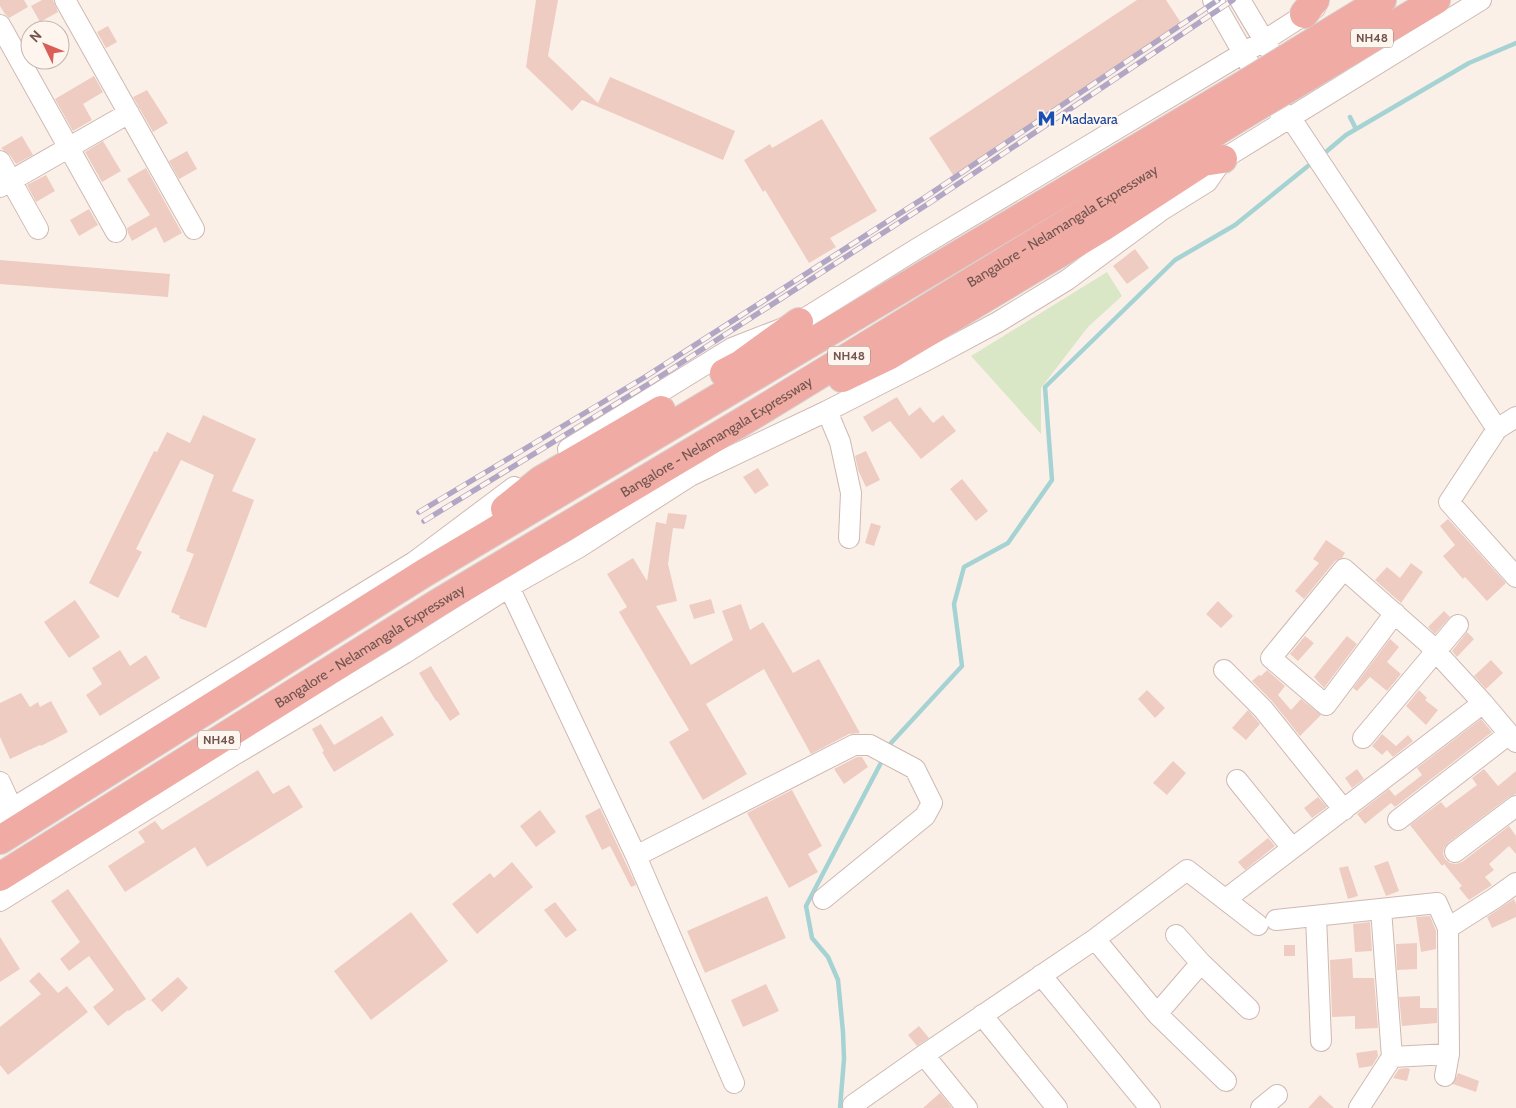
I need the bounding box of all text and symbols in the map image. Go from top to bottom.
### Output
north arrow [20,20,70,70]
text: N [26,26,45,46]
road number: NH48 [1351,28,1393,48]
metro station icon: Madavara [1037,109,1057,129]
place label: Madavara [1061,110,1118,128]
street label: Bangalore - Nelamangala Expressway [963,161,1161,291]
road number: NH48 [828,346,870,366]
street label: Bangalore - Nelamangala Expressway [617,372,816,501]
street label: Bangalore - Nelamangala Expressway [271,580,468,712]
road number: NH48 [198,730,240,750]

